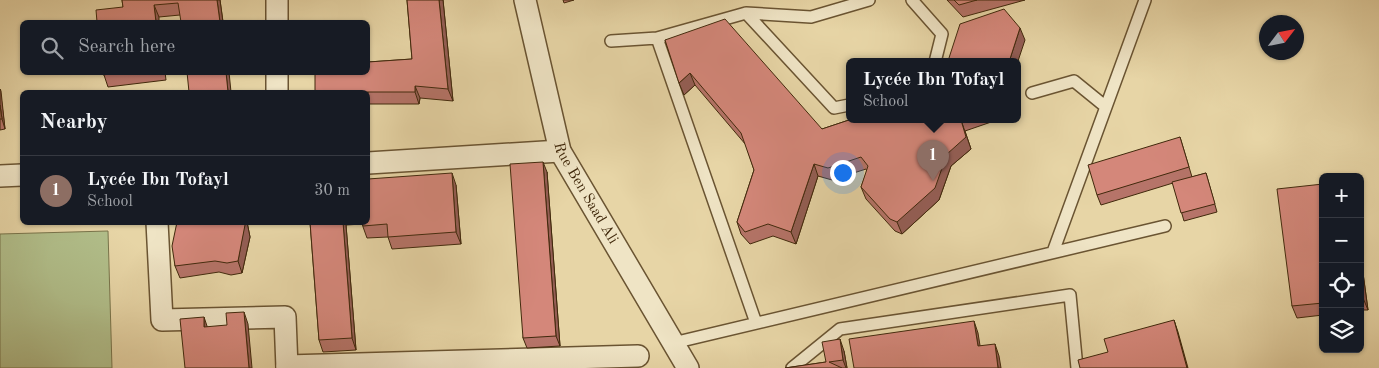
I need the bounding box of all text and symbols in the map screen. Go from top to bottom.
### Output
north arrow [1259,15,1304,60]
search box [20,20,370,75]
icon: search [38,34,66,62]
text: Search here [78,38,175,57]
popup [846,58,1021,123]
text: Lycée Ibn Tofayl [863,71,1004,90]
text: School [863,94,908,110]
text: Nearby [40,112,108,133]
pin: 1 [917,140,949,181]
street label: Rue Ben Saad Ali [551,141,621,247]
your location [830,160,856,186]
text: Lycée Ibn Tofayl [87,171,229,190]
map controls [1319,173,1364,353]
button: + [1319,173,1364,218]
text: 1 [51,183,61,199]
text: 30 m [314,183,350,199]
text: School [87,194,133,210]
button: − [1319,218,1364,263]
button: locate [1319,263,1364,308]
button: layers [1319,308,1364,353]

